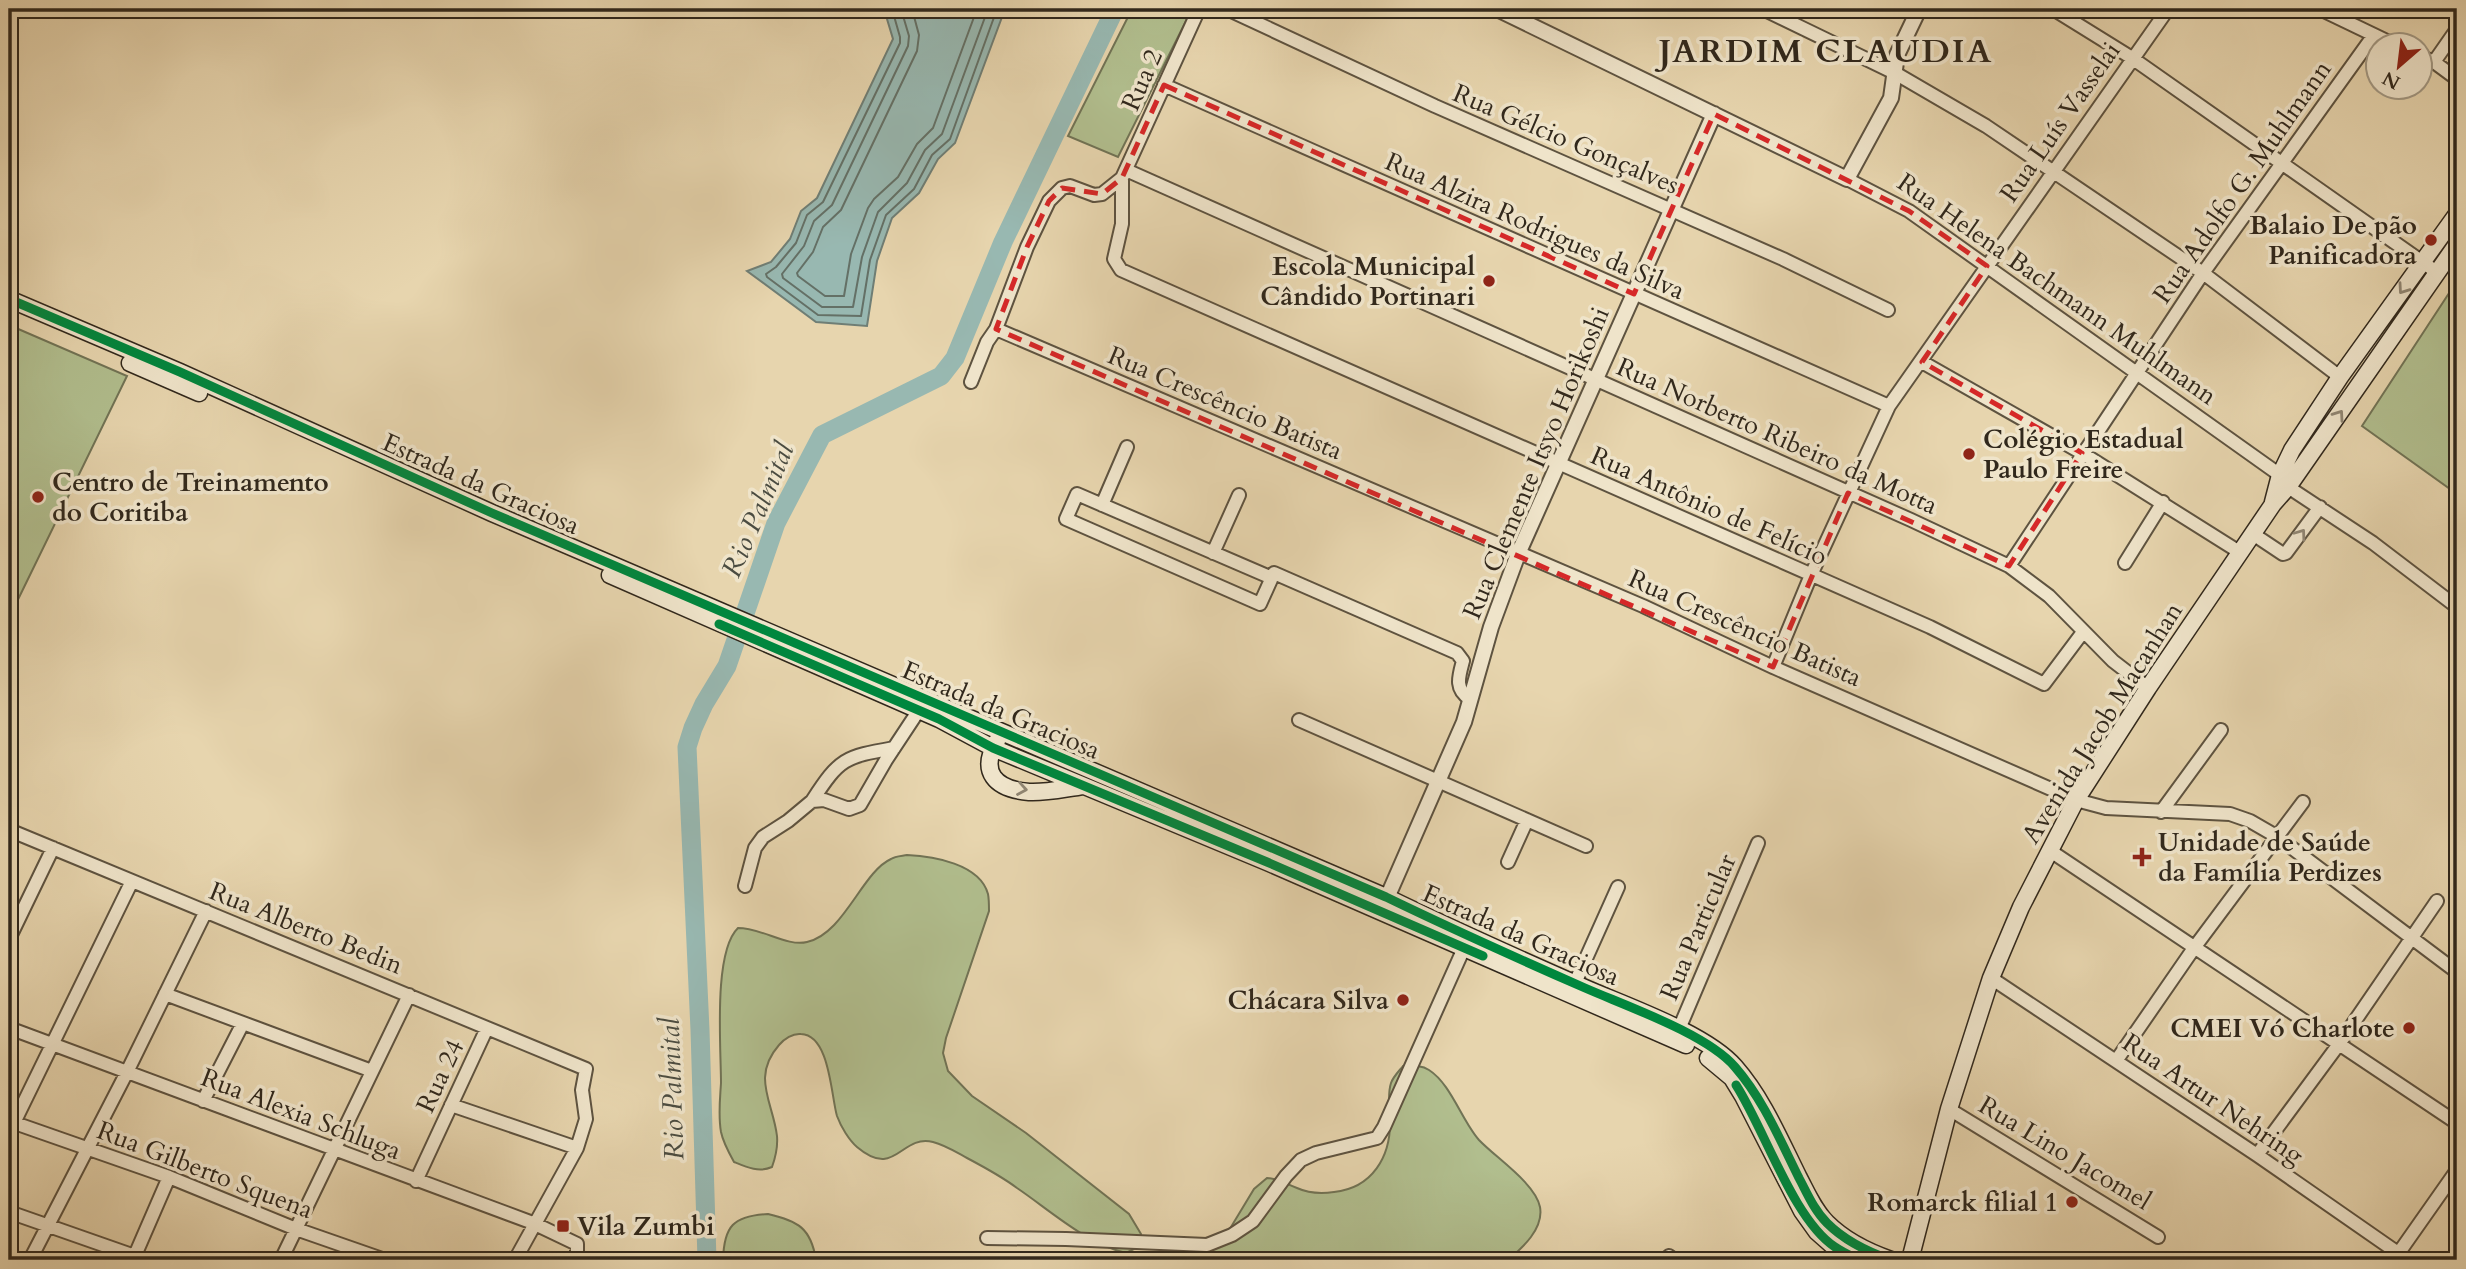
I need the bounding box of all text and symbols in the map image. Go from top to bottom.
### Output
district label: JARDIM CLAUDIA [1654,29,1993,74]
north arrow [2364,32,2434,102]
street label: Rua Luís Vasselai [1992,35,2128,209]
street label: Rua 2 [1113,44,1171,116]
street label: Rua Adolfo G. Muhlmann [2145,53,2339,310]
text: N [2378,65,2405,95]
street label: Rua Gélcio Gonçalves [1448,76,1684,202]
street label: Rua Alzira Rodrigues da Silva [1380,144,1690,308]
street label: Rua Helena Bachmann Muhlmann [1890,165,2224,413]
place label: Balaio De pão Panificadora [2249,208,2417,273]
marker: Balaio De pão Panificadora [2423,232,2439,248]
place label: Escola Municipal Cândido Portinari [1260,249,1475,314]
marker: Escola Municipal Cândido Portinari [1481,273,1497,289]
one-way arrow [2399,281,2411,294]
street label: Rua Clemente Itsyo Horikoshi [1454,302,1618,624]
street label: Rua Crescêncio Batista [1102,338,1348,468]
street label: Rua Norberto Ribeiro da Motta [1611,349,1943,523]
one-way arrow [2330,410,2343,423]
place label: Colégio Estadual Paulo Freire [1983,422,2184,487]
street label: Estrada da Graciosa [377,425,585,543]
water label: Rio Palmital [713,436,804,583]
street label: Rua Antônio de Felício [1585,438,1833,574]
marker: Colégio Estadual Paulo Freire [1961,446,1977,462]
place label: Centro de Treinamento do Coritiba [52,465,329,530]
marker: Centro de Treinamento do Coritiba [30,489,46,505]
one-way arrow [2292,529,2305,541]
street label: Rua Crescêncio Batista [1623,561,1867,695]
street label: Avenida Jacob Macanhan [2013,596,2191,850]
street label: Estrada da Graciosa [896,652,1106,768]
one-way arrow [1016,781,1028,796]
place label: Unidade de Saúde da Família Perdizes [2158,825,2382,890]
marker: Unidade de Saúde da Família Perdizes [2132,847,2152,867]
street label: Rua Particular [1651,848,1745,1005]
street label: Rua Alberto Bedin [204,873,408,983]
street label: Estrada da Graciosa [1417,876,1625,994]
place label: Chácara Silva [1228,983,1389,1018]
marker: Chácara Silva [1395,992,1411,1008]
place label: CMEI Vó Charlote [2170,1011,2395,1046]
water label: Rio Palmital [650,1016,693,1161]
marker: CMEI Vó Charlote [2401,1020,2417,1036]
street label: Rua Artur Nehring [2115,1025,2311,1173]
street label: Rua 24 [408,1034,472,1118]
street label: Rua Alexia Schluga [196,1060,406,1168]
street label: Rua Lino Jacomel [1972,1088,2158,1219]
street label: Rua Gilberto Squena [92,1113,318,1227]
place label: Romarck filial 1 [1867,1185,2058,1220]
marker: Romarck filial 1 [2064,1194,2080,1210]
place label: Vila Zumbi [577,1209,715,1244]
marker: Vila Zumbi [555,1218,571,1234]

